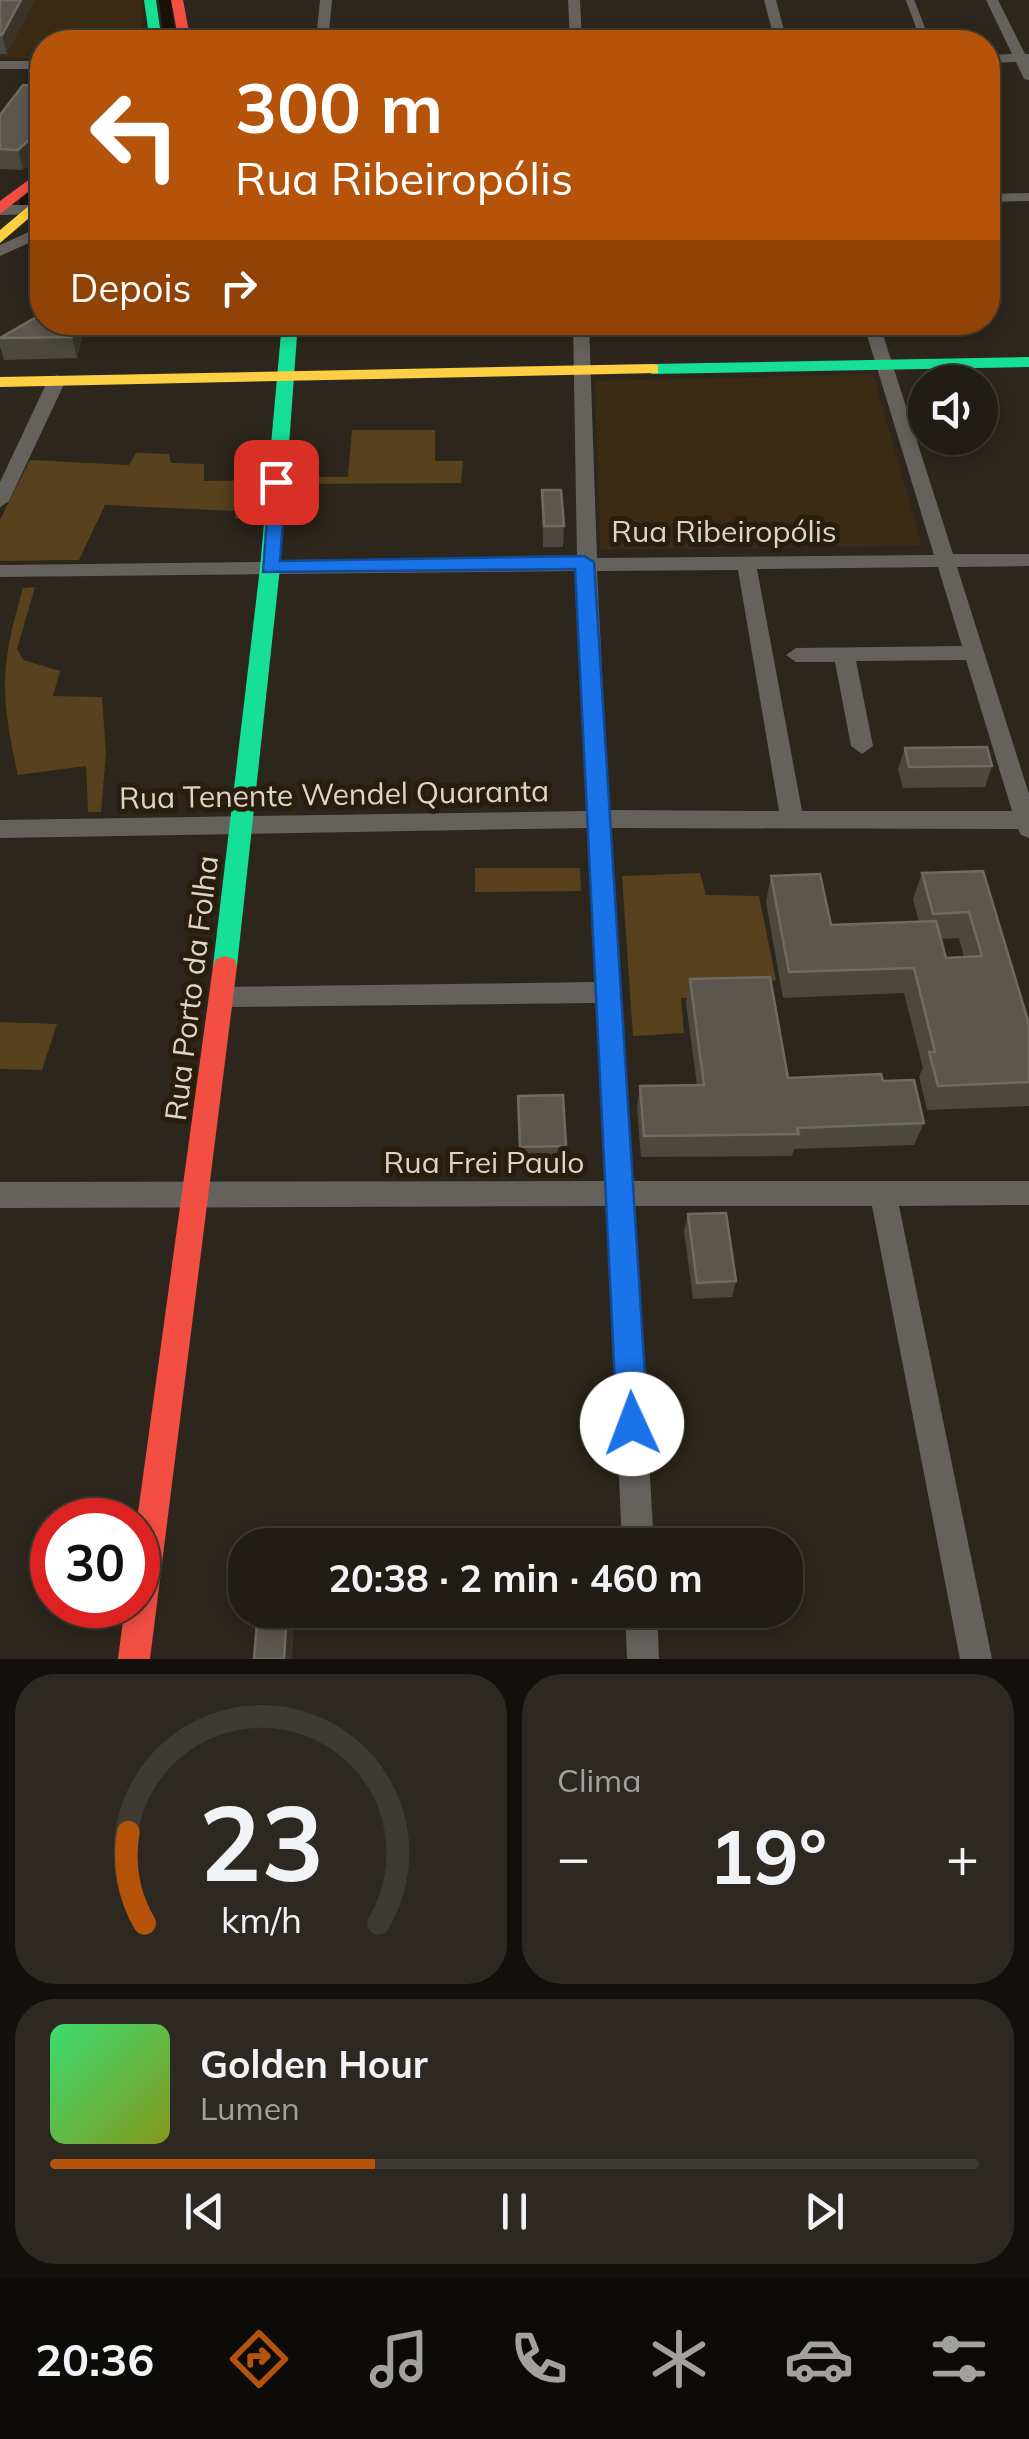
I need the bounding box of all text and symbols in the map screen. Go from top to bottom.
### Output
text: 300 m [235,63,443,151]
icon: left [70,70,200,200]
text: Rua Ribeiropólis [235,150,573,206]
icon: right [211,260,266,315]
text: Depois [70,264,191,312]
map controls [908,365,998,455]
button: sound [908,365,998,455]
pin [234,440,319,525]
icon: arrive [249,455,304,510]
street label: Rua Ribeiropólis [611,512,837,550]
street label: Rua Tenente Wendel Quaranta [119,771,549,817]
street label: Rua Porto da Folha [156,853,226,1123]
street label: Rua Frei Paulo [384,1143,584,1181]
position arrow [580,1372,684,1476]
speed limit sign: 30 [30,1498,160,1628]
text: 20:38 · 2 min · 460 m [328,1554,703,1602]
text: Clima [557,1760,641,1800]
text: 23 [199,1776,323,1907]
text: 19° [709,1809,827,1903]
text: − [557,1822,590,1891]
text: + [946,1822,979,1891]
text: km/h [221,1897,301,1942]
text: Golden Hour [200,2040,428,2088]
text: Lumen [200,2088,300,2128]
icon: previous [177,2184,232,2239]
icon: pause [487,2184,542,2239]
icon: next [797,2184,852,2239]
icon: directions [224,2324,294,2394]
icon: music [364,2324,434,2394]
icon: phone [504,2324,574,2394]
icon: climate [644,2324,714,2394]
icon: car [784,2324,854,2394]
icon: filters [924,2324,994,2394]
text: 20:36 [35,2331,154,2387]

